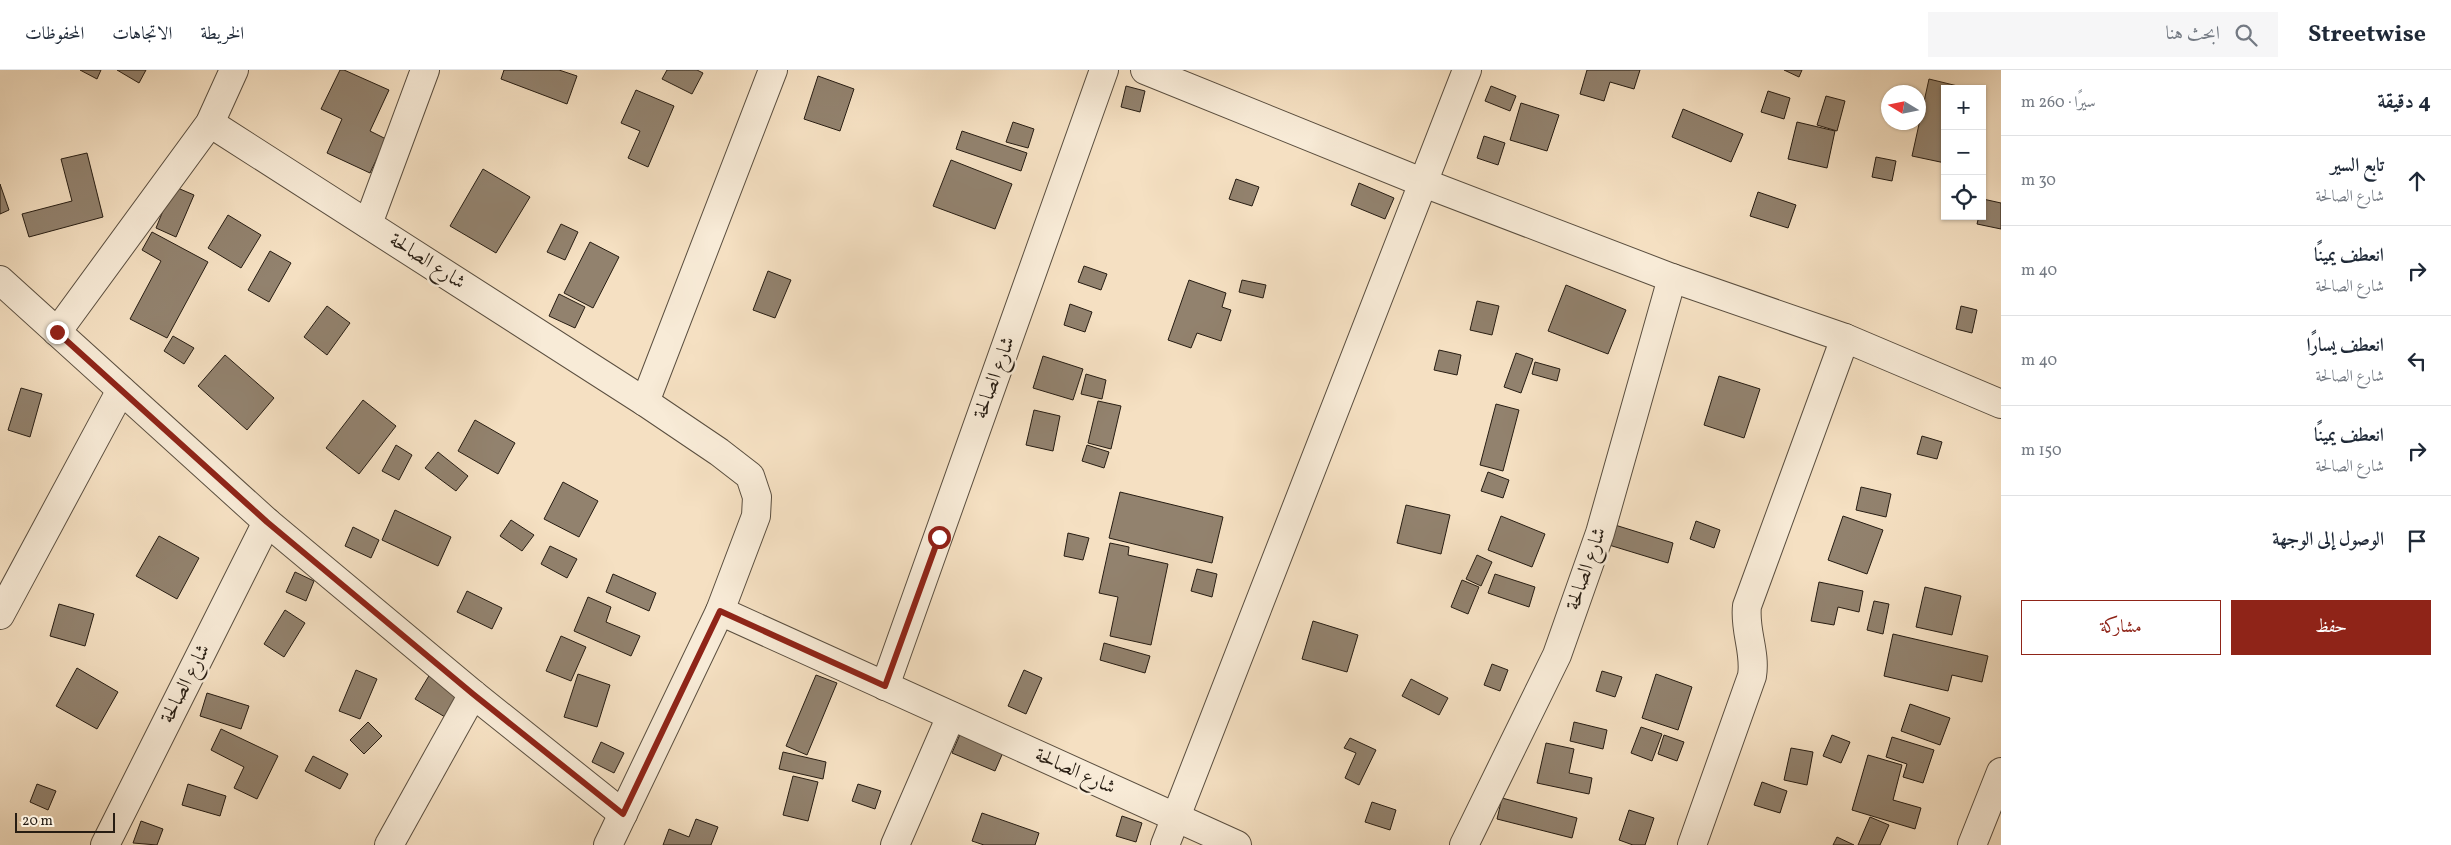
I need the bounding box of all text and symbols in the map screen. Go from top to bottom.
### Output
search box [1928,12,2278,57]
text: Streetwise [2308,18,2426,52]
text: ابحث هنا [2165,21,2220,47]
icon: search [2232,21,2260,49]
text: المحفوظات [25,22,84,47]
text: الاتجاهات [112,22,172,47]
text: الخريطة [200,22,244,47]
north arrow [1881,85,1926,130]
map controls [1941,85,1986,220]
button: + [1941,85,1986,130]
text: 4 دقيقة [2377,88,2431,117]
text: سيرًا · 260 m [2021,92,2096,114]
button: − [1941,130,1986,175]
text: تابع السير [2331,153,2384,179]
icon: ahead [2403,167,2431,195]
text: 30 m [2021,170,2056,192]
button: locate [1941,175,1986,220]
text: شارع الصالحة [2315,186,2384,208]
street label: شارع الصالحة [382,227,471,299]
text: انعطف يمينًا [2314,243,2384,269]
icon: right [2403,257,2431,285]
text: 40 m [2021,260,2057,282]
text: شارع الصالحة [2315,276,2384,298]
route end [46,321,69,344]
street label: شارع الصالحة [967,333,1025,424]
text: انعطف يسارًا [2306,333,2384,359]
icon: left [2403,347,2431,375]
text: 40 m [2021,350,2057,372]
text: شارع الصالحة [2315,366,2384,388]
text: انعطف يمينًا [2314,423,2384,449]
icon: right [2403,437,2431,465]
text: 150 m [2021,440,2062,462]
text: شارع الصالحة [2315,456,2384,478]
street label: شارع الصالحة [1560,524,1616,615]
route start [928,526,951,549]
text: الوصول إلى الوجهة [2272,527,2384,553]
icon: arrive [2403,527,2431,555]
button: مشاركة [2021,600,2221,655]
button: حفظ [2231,600,2431,655]
street label: شارع الصالحة [154,639,220,729]
street label: شارع الصالحة [1029,742,1120,804]
scale bar [15,810,115,833]
text: 20 m [22,812,53,831]

